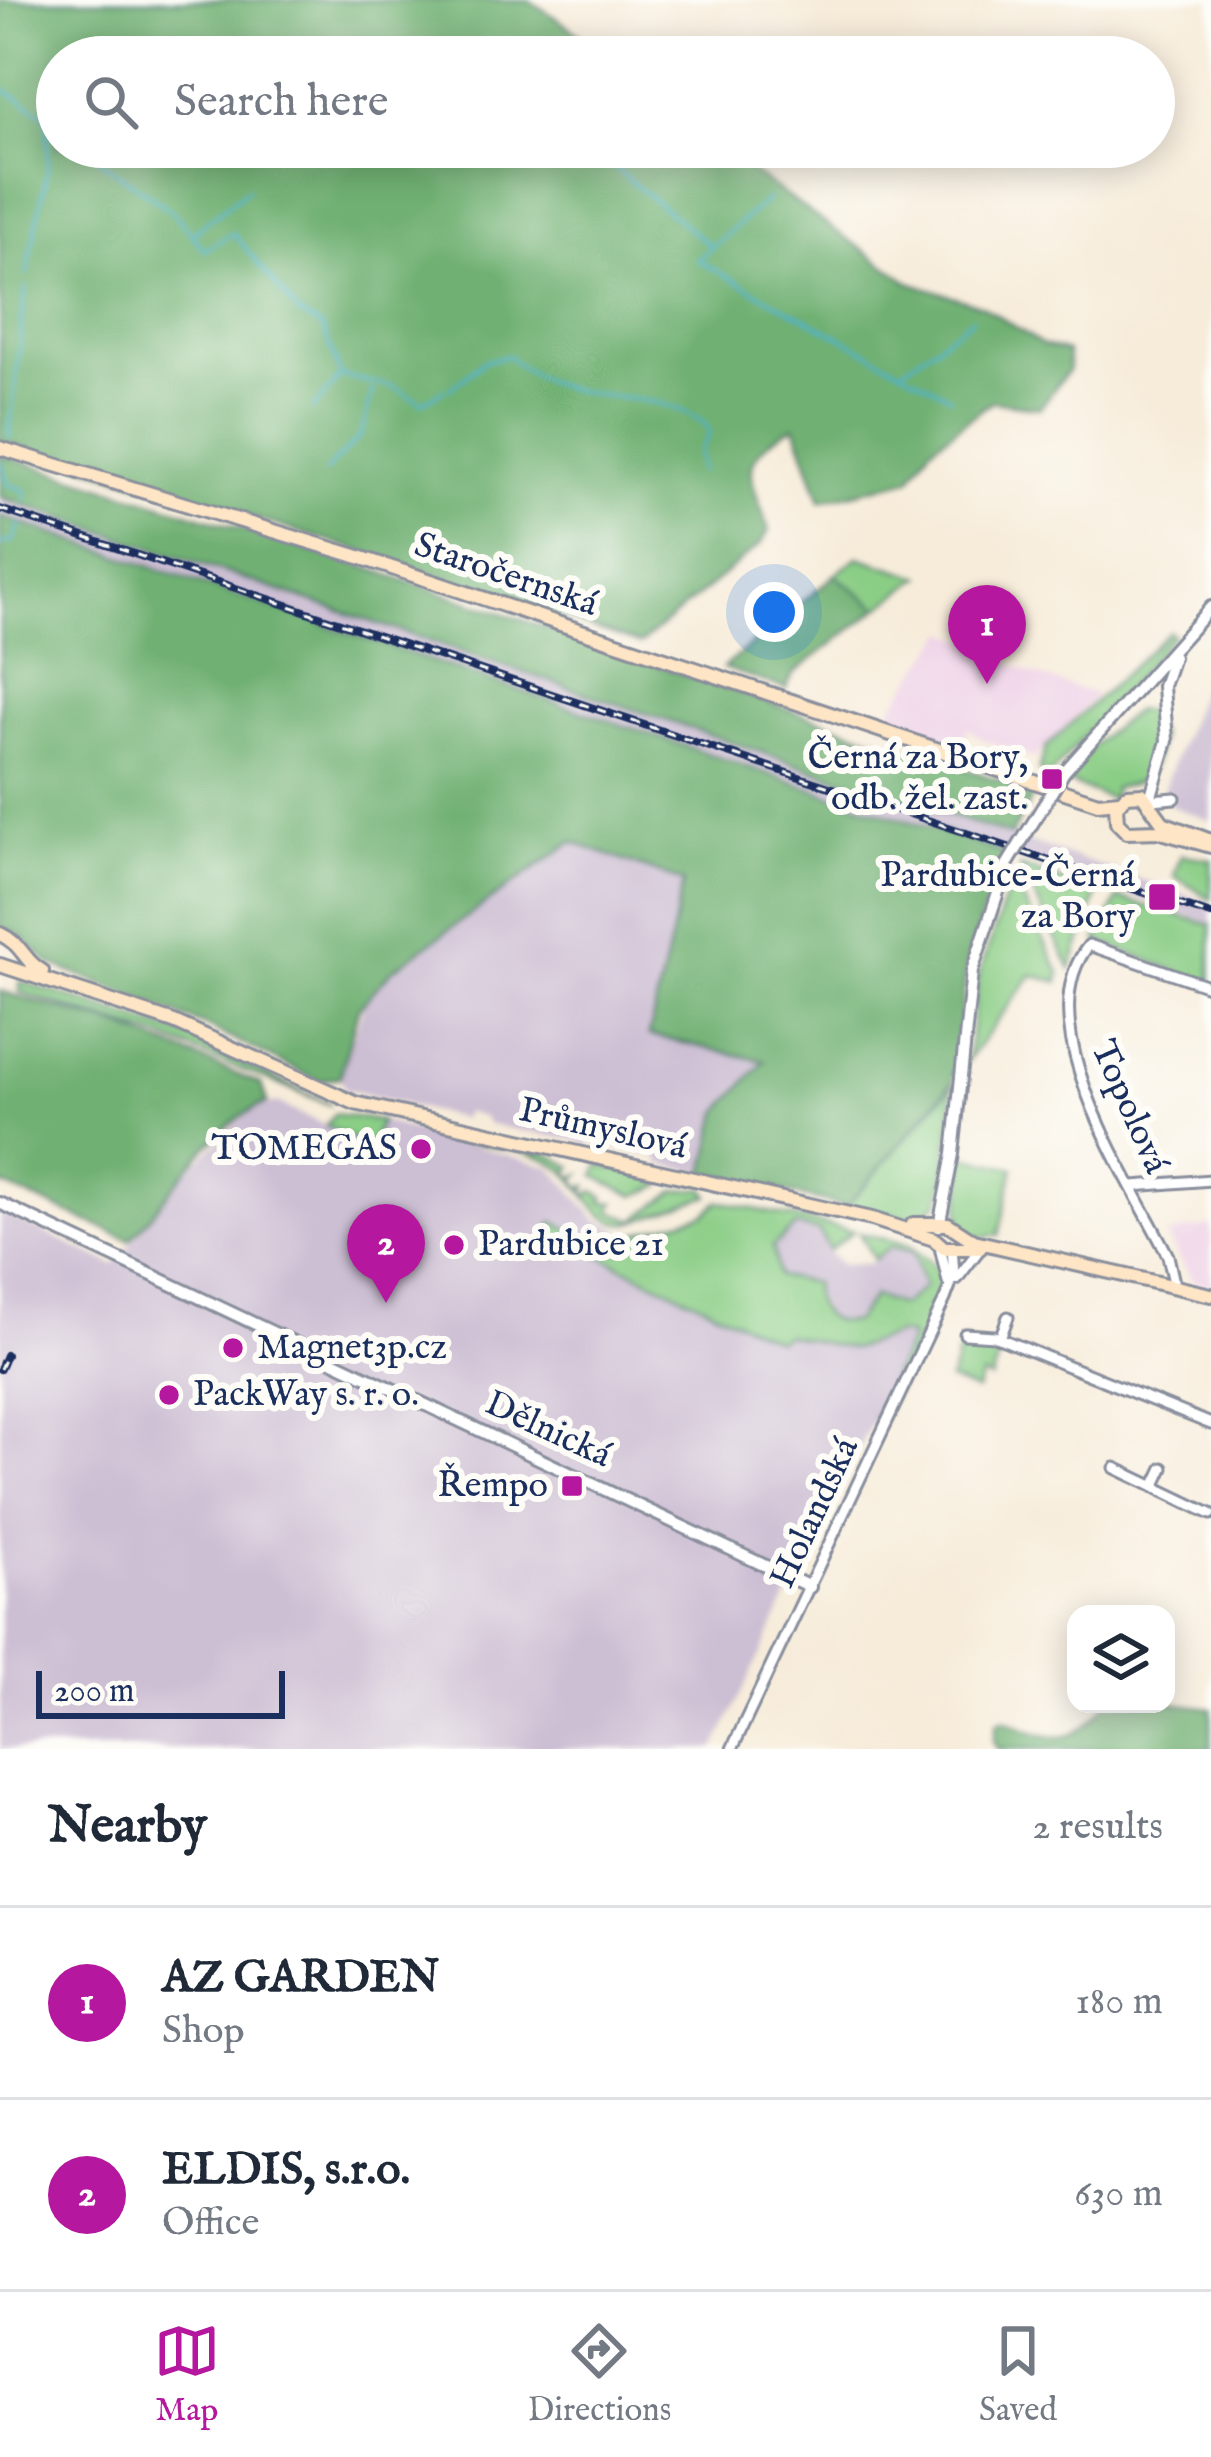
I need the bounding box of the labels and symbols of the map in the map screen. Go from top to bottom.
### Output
street label: Staročernská [408,522,604,628]
your location [744,582,804,642]
pin: 1 [948,585,1026,684]
place label: Černá za Bory, odb. žel. zast. [807,735,1028,822]
marker: Černá za Bory, odb. žel. zast. [1039,766,1065,792]
place label: Pardubice-Černá za Bory [880,853,1135,940]
marker: Pardubice-Černá za Bory [1146,881,1178,913]
street label: Topolová [1079,1033,1179,1181]
street label: Průmyslová [515,1087,692,1171]
place label: TOMEGAS [211,1126,397,1172]
marker: TOMEGAS [408,1136,434,1162]
pin: 2 [347,1204,425,1303]
place label: Pardubice 21 [478,1222,664,1268]
marker: Pardubice 21 [441,1232,467,1258]
place label: Magnet3p.cz [257,1325,447,1371]
marker: Magnet3p.cz [220,1335,246,1361]
place label: PackWay s. r. o. [193,1372,419,1418]
street label: Dělnická [477,1381,619,1479]
marker: PackWay s. r. o. [156,1382,182,1408]
street label: Holandská [760,1430,870,1596]
place label: Řempo [438,1462,548,1509]
marker: Řempo [559,1473,585,1499]
scale bar [36,1665,285,1718]

